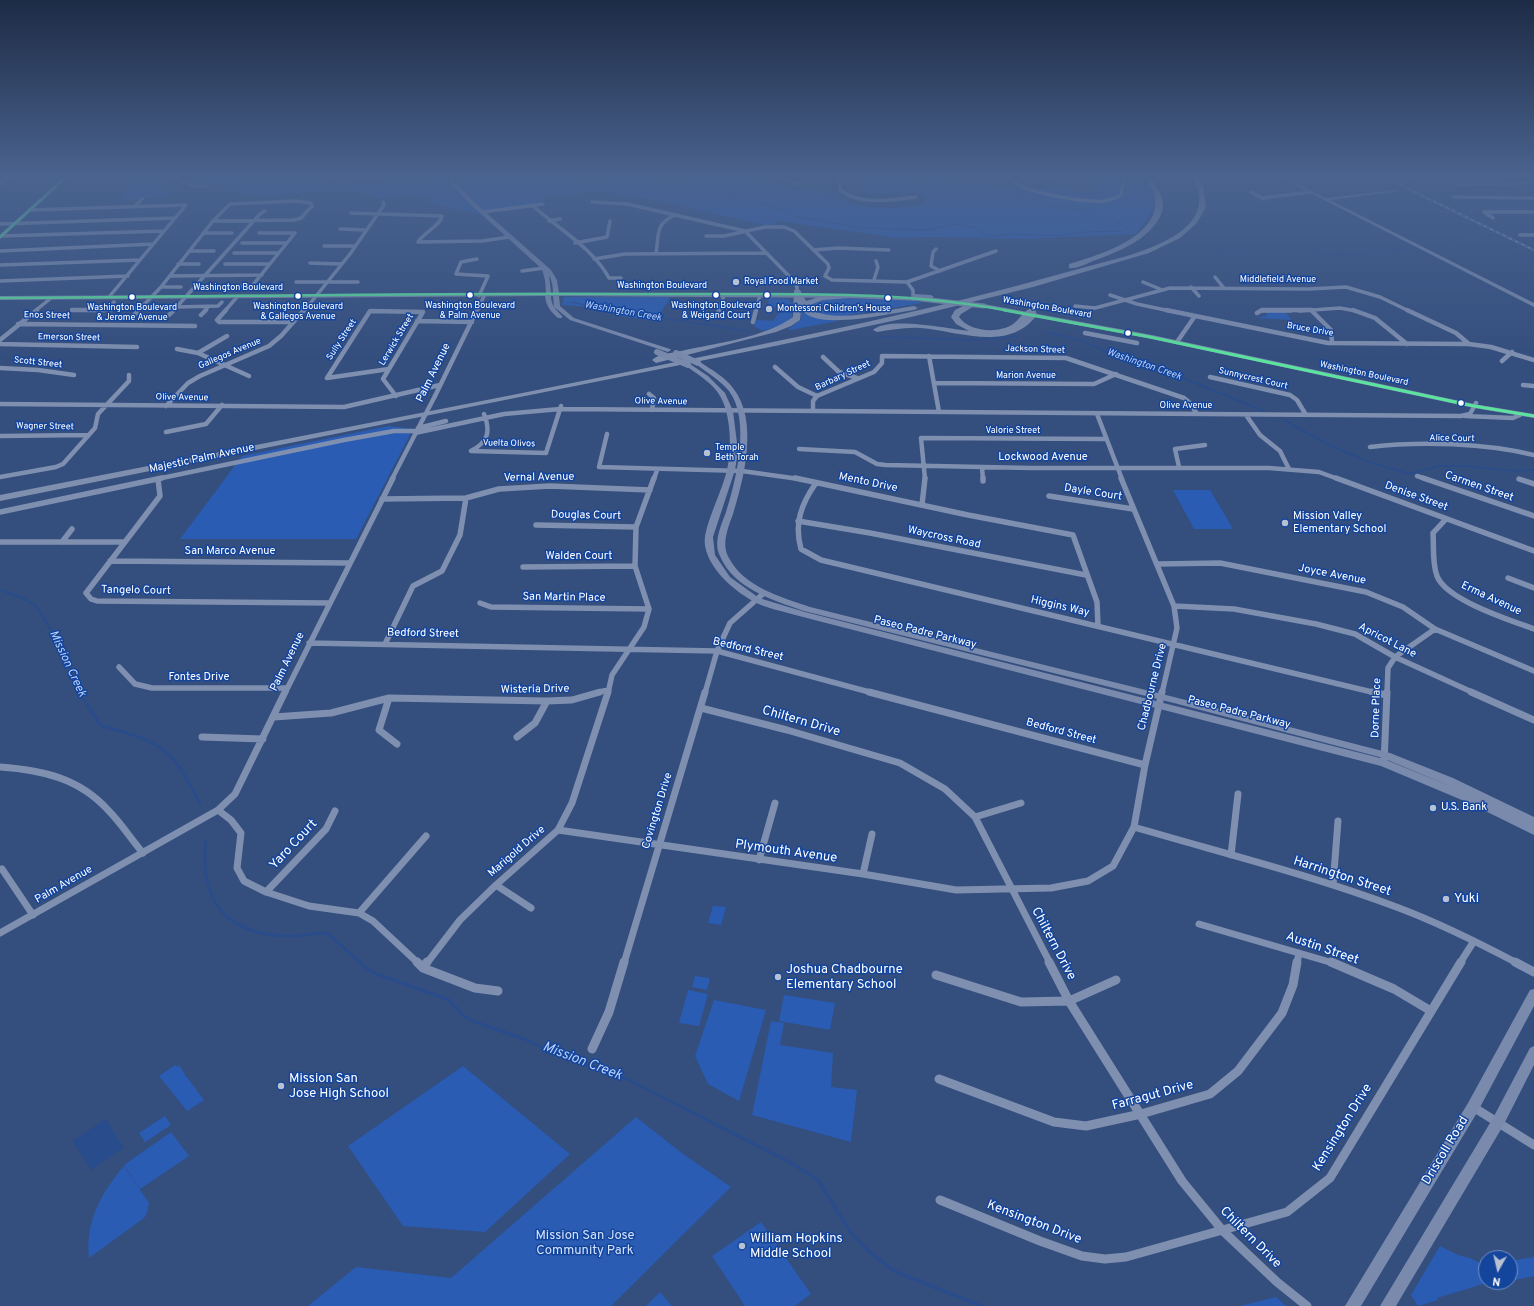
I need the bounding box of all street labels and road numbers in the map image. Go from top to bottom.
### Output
street label: Middlefield Avenue [1240,275,1316,285]
street label: Washington Boulevard [617,281,707,291]
street label: Washington Boulevard [193,283,283,293]
street label: Washington Boulevard [1002,295,1092,321]
street label: Enos Street [24,310,70,322]
street label: Lerwick Street [377,312,417,368]
street label: Sully Street [325,317,359,363]
street label: Bruce Drive [1286,321,1334,339]
street label: Emerson Street [38,332,100,344]
street label: Gallegos Avenue [197,336,263,372]
street label: Palm Avenue [414,341,454,405]
street label: Jackson Street [1005,344,1065,356]
street label: Scott Street [13,355,63,371]
street label: Barbary Street [814,359,872,393]
street label: Washington Boulevard [1319,359,1409,389]
street label: Sunnycrest Court [1217,366,1289,392]
street label: Marion Avenue [996,371,1056,381]
street label: Olive Avenue [155,392,209,404]
street label: Olive Avenue [634,396,688,408]
street label: Olive Avenue [1160,401,1212,411]
street label: Wagner Street [16,421,74,433]
street label: Valorie Street [986,426,1040,436]
street label: Alice Court [1429,433,1475,445]
street label: Vuelta Olivos [483,438,535,450]
street label: Majestic Palm Avenue [148,441,256,477]
street label: Lockwood Avenue [998,451,1088,465]
street label: Carmen Street [1443,469,1515,505]
street label: Mento Drive [837,470,899,496]
street label: Vernal Avenue [504,471,574,485]
street label: Denise Street [1383,479,1449,515]
street label: Dayle Court [1063,482,1123,504]
street label: Douglas Court [551,509,621,523]
street label: Waycross Road [906,524,982,552]
street label: San Marco Avenue [185,545,275,559]
street label: Walden Court [546,550,612,564]
street label: Joyce Avenue [1297,562,1367,588]
street label: Erma Avenue [1459,579,1523,619]
street label: Tangelo Court [101,584,171,598]
street label: San Martin Place [522,591,606,605]
street label: Higgins Way [1029,594,1091,620]
street label: Paseo Padre Parkway [872,614,978,652]
street label: Apricot Lane [1356,621,1418,661]
street label: Bedford Street [387,627,459,641]
street label: Palm Avenue [268,630,308,694]
street label: Bedford Street [711,635,785,665]
street label: Chadbourne Drive [1136,642,1170,732]
street label: Fontes Drive [168,671,230,685]
street label: Dorne Place [1369,678,1385,738]
street label: Wisteria Drive [501,683,569,697]
street label: Paseo Padre Parkway [1186,694,1292,732]
street label: Chiltern Drive [760,703,842,741]
street label: Bedford Street [1024,716,1098,748]
street label: Covington Drive [640,771,676,851]
street label: Yaro Court [267,817,321,873]
street label: Marigold Drive [486,824,548,880]
street label: Plymouth Avenue [734,837,838,867]
street label: Harrington Street [1291,854,1393,900]
street label: Palm Avenue [33,863,95,907]
street label: Chiltern Drive [1027,905,1079,983]
street label: Austin Street [1283,929,1361,969]
street label: Farragut Drive [1111,1078,1195,1114]
street label: Kensington Drive [1310,1081,1376,1175]
street label: Driscoll Road [1419,1114,1473,1188]
street label: Kensington Drive [984,1198,1084,1248]
street label: Chiltern Drive [1216,1204,1284,1272]

